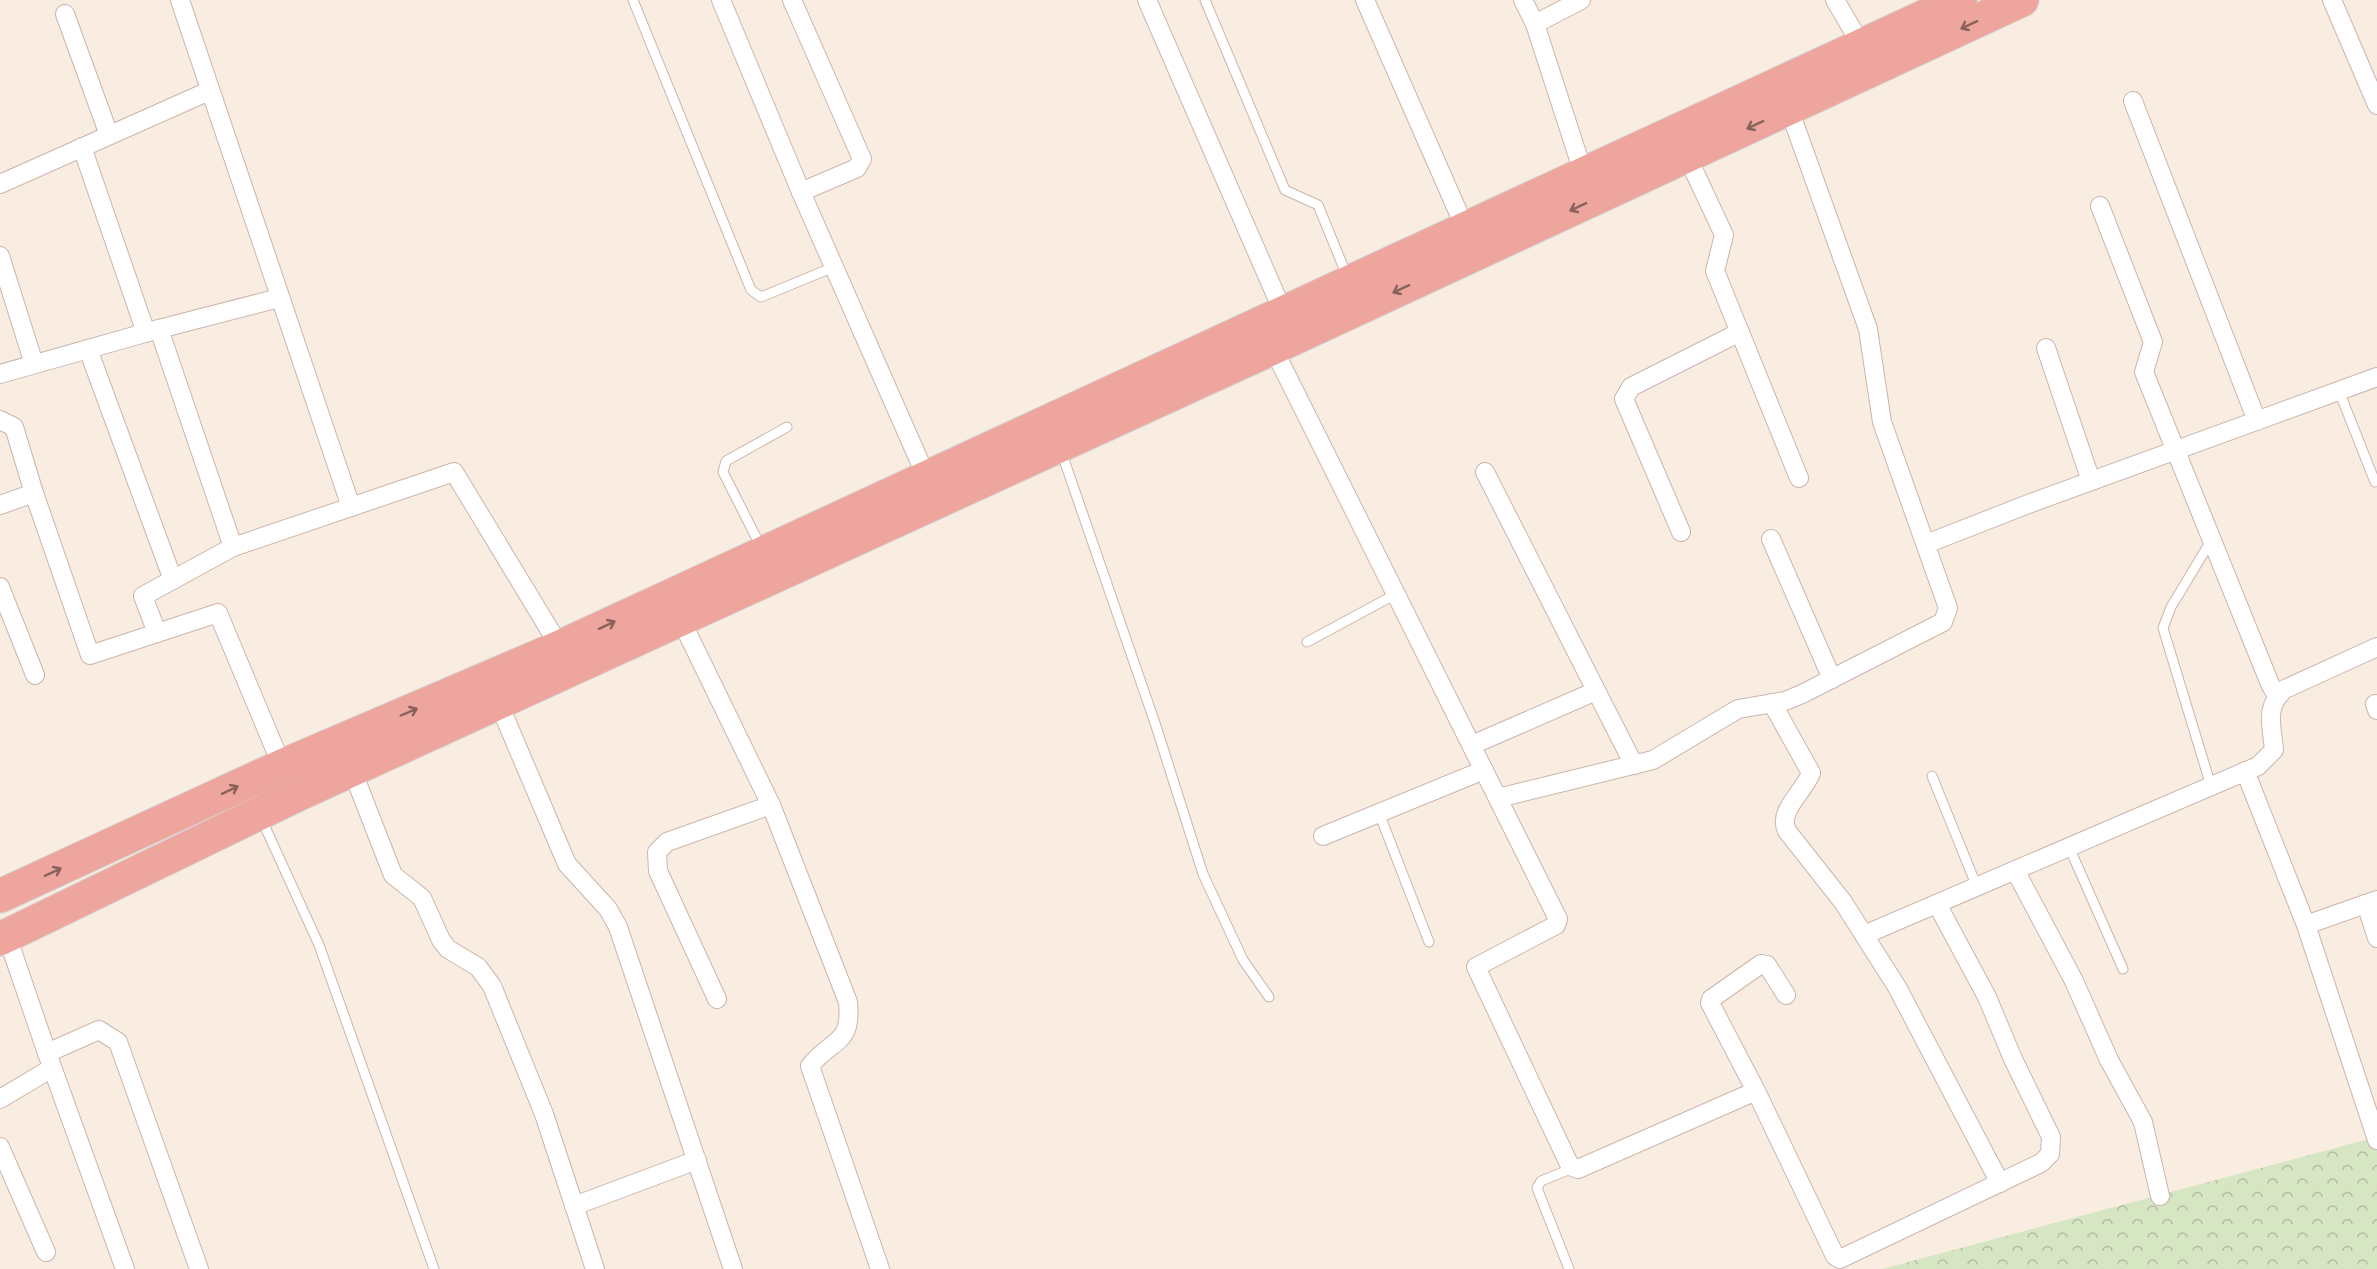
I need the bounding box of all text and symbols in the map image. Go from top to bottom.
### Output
one-way arrow [1961,19,1979,31]
one-way arrow [1746,119,1764,131]
one-way arrow [1569,202,1587,213]
one-way arrow [1392,284,1410,295]
one-way arrow [597,619,615,630]
one-way arrow [399,706,417,717]
one-way arrow [221,784,239,796]
one-way arrow [44,865,62,877]

